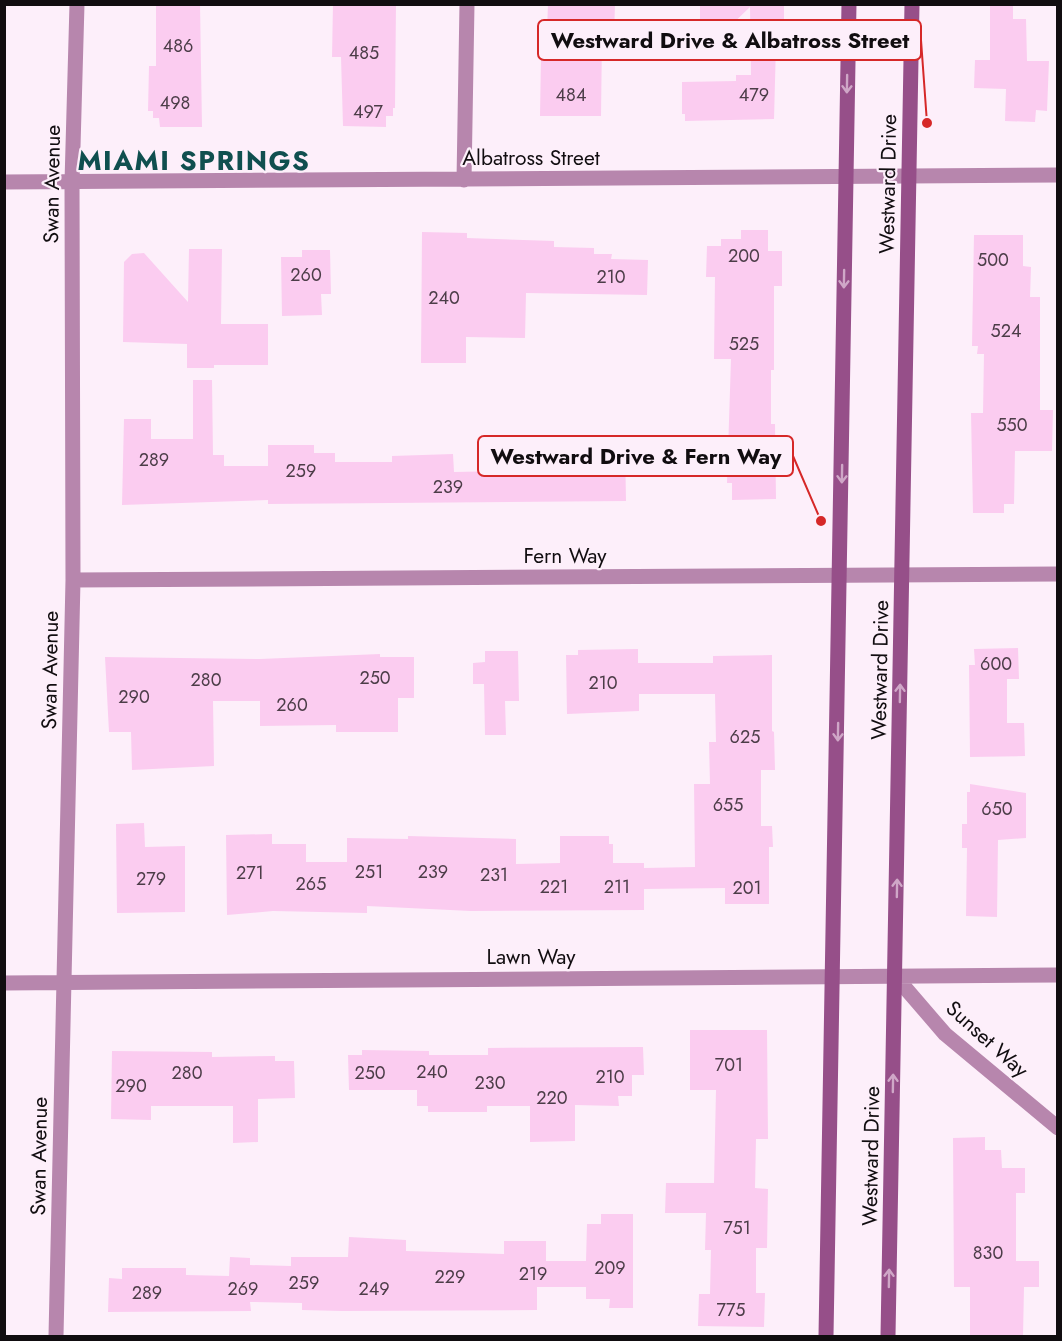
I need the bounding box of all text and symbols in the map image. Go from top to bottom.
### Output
callout: Westward Drive & Albatross Street [538,20,921,60]
text: Westward Drive & Albatross Street [551,24,909,56]
house number: 486 [163,33,193,59]
house number: 485 [349,40,379,66]
one-way arrow [842,73,853,93]
house number: 484 [556,82,586,108]
house number: 479 [739,82,769,108]
house number: 498 [160,90,190,116]
house number: 497 [353,99,383,125]
street label: Westward Drive [872,114,904,254]
street label: Swan Avenue [36,124,68,244]
district label: MIAMI SPRINGS [78,141,310,180]
street label: Albatross Street [462,143,600,173]
house number: 200 [728,243,760,269]
house number: 500 [977,247,1009,273]
house number: 260 [290,262,322,288]
house number: 210 [596,264,626,290]
one-way arrow [838,268,850,288]
house number: 240 [428,285,460,311]
house number: 524 [991,318,1021,344]
house number: 525 [729,331,759,357]
house number: 550 [996,412,1028,438]
callout: Westward Drive & Fern Way [478,436,793,476]
text: Westward Drive & Fern Way [491,440,782,472]
house number: 289 [139,447,169,473]
house number: 259 [286,458,316,484]
one-way arrow [836,463,847,483]
house number: 239 [433,474,463,500]
street label: Fern Way [523,541,607,571]
street label: Westward Drive [864,600,896,740]
street label: Swan Avenue [34,610,66,730]
house number: 600 [980,651,1012,677]
house number: 250 [359,665,391,691]
house number: 280 [191,667,222,693]
house number: 210 [588,670,618,696]
house number: 290 [118,684,150,710]
one-way arrow [894,684,906,704]
house number: 260 [276,692,308,718]
one-way arrow [832,721,844,741]
house number: 625 [730,724,760,750]
house number: 655 [713,792,743,818]
house number: 650 [981,796,1013,822]
house number: 251 [355,859,383,885]
house number: 239 [418,859,448,885]
house number: 271 [236,860,264,886]
house number: 231 [480,862,508,888]
house number: 279 [136,866,166,892]
house number: 265 [296,871,326,897]
house number: 221 [540,874,568,900]
house number: 211 [604,874,630,900]
house number: 201 [732,875,762,901]
one-way arrow [891,879,902,899]
street label: Lawn Way [487,942,576,972]
street label: Sunset Way [939,994,1036,1085]
house number: 701 [715,1052,743,1078]
house number: 240 [416,1059,448,1085]
house number: 280 [172,1060,203,1086]
house number: 250 [354,1060,386,1086]
house number: 210 [595,1064,625,1090]
house number: 230 [475,1070,506,1096]
house number: 290 [115,1073,147,1099]
one-way arrow [887,1074,899,1094]
house number: 220 [536,1085,568,1111]
street label: Westward Drive [855,1086,887,1226]
street label: Swan Avenue [23,1096,55,1216]
house number: 751 [723,1215,751,1241]
house number: 830 [973,1240,1003,1266]
house number: 209 [594,1255,626,1281]
house number: 219 [519,1261,547,1287]
house number: 229 [435,1264,465,1290]
one-way arrow [884,1269,895,1289]
house number: 259 [289,1270,319,1296]
house number: 269 [228,1276,258,1302]
house number: 249 [358,1276,390,1302]
house number: 289 [132,1280,162,1306]
house number: 775 [716,1297,746,1323]

